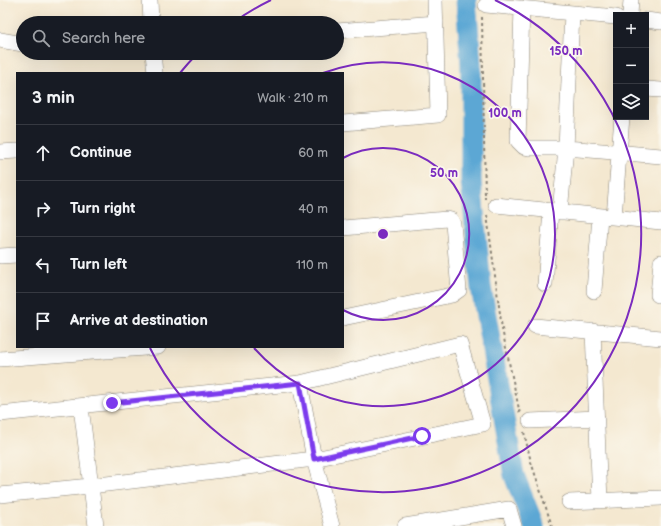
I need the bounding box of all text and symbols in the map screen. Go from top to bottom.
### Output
map controls [613,12,649,120]
button: + [613,12,649,48]
search box [16,16,344,60]
icon: search [30,27,52,49]
text: Search here [62,29,145,48]
text: 150 m [550,44,582,59]
button: − [613,48,649,84]
button: layers [613,84,649,120]
text: 3 min [32,88,75,108]
text: Walk · 210 m [257,90,328,106]
text: 100 m [488,106,522,121]
icon: ahead [32,142,54,164]
text: Continue [70,143,132,162]
text: 60 m [298,145,328,161]
text: 50 m [430,166,458,181]
icon: right [32,198,54,220]
text: Turn right [70,199,135,218]
text: 40 m [298,201,328,217]
centre of rings [376,227,390,241]
icon: left [32,254,54,276]
text: Turn left [70,255,127,274]
text: 110 m [296,257,328,273]
icon: arrive [32,310,54,332]
text: Arrive at destination [70,311,208,330]
route end [103,394,121,412]
route start [413,427,431,445]

